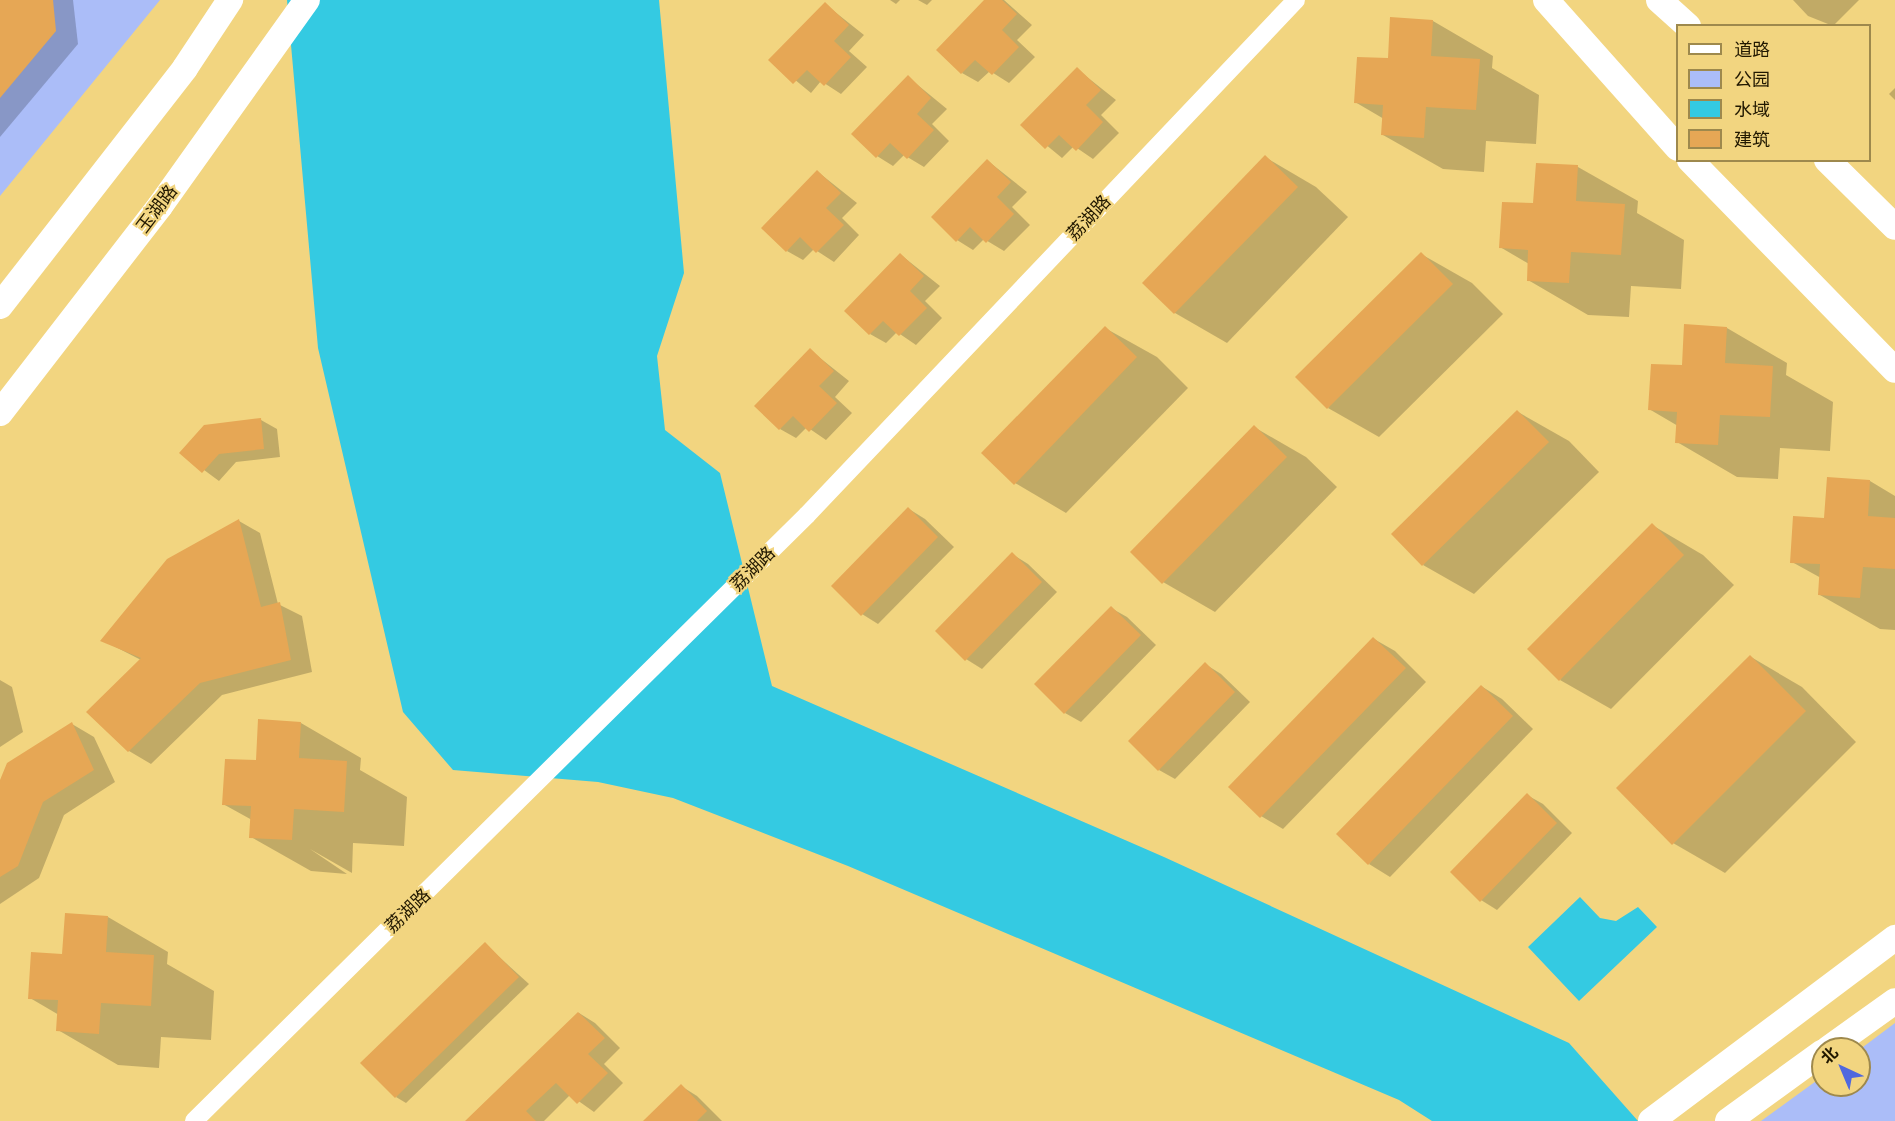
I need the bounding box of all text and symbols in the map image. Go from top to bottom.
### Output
legend [1676,24,1871,162]
text: 道路 [1734,37,1770,62]
text: 公园 [1734,67,1770,92]
text: 水域 [1734,97,1770,122]
text: 建筑 [1734,127,1770,152]
street label: 玉湖路 [132,181,182,237]
street label: 荔湖路 [1063,191,1115,245]
street label: 荔湖路 [726,542,780,596]
street label: 荔湖路 [381,884,435,938]
north arrow [1811,1037,1871,1097]
text: 北 [1816,1041,1843,1069]

